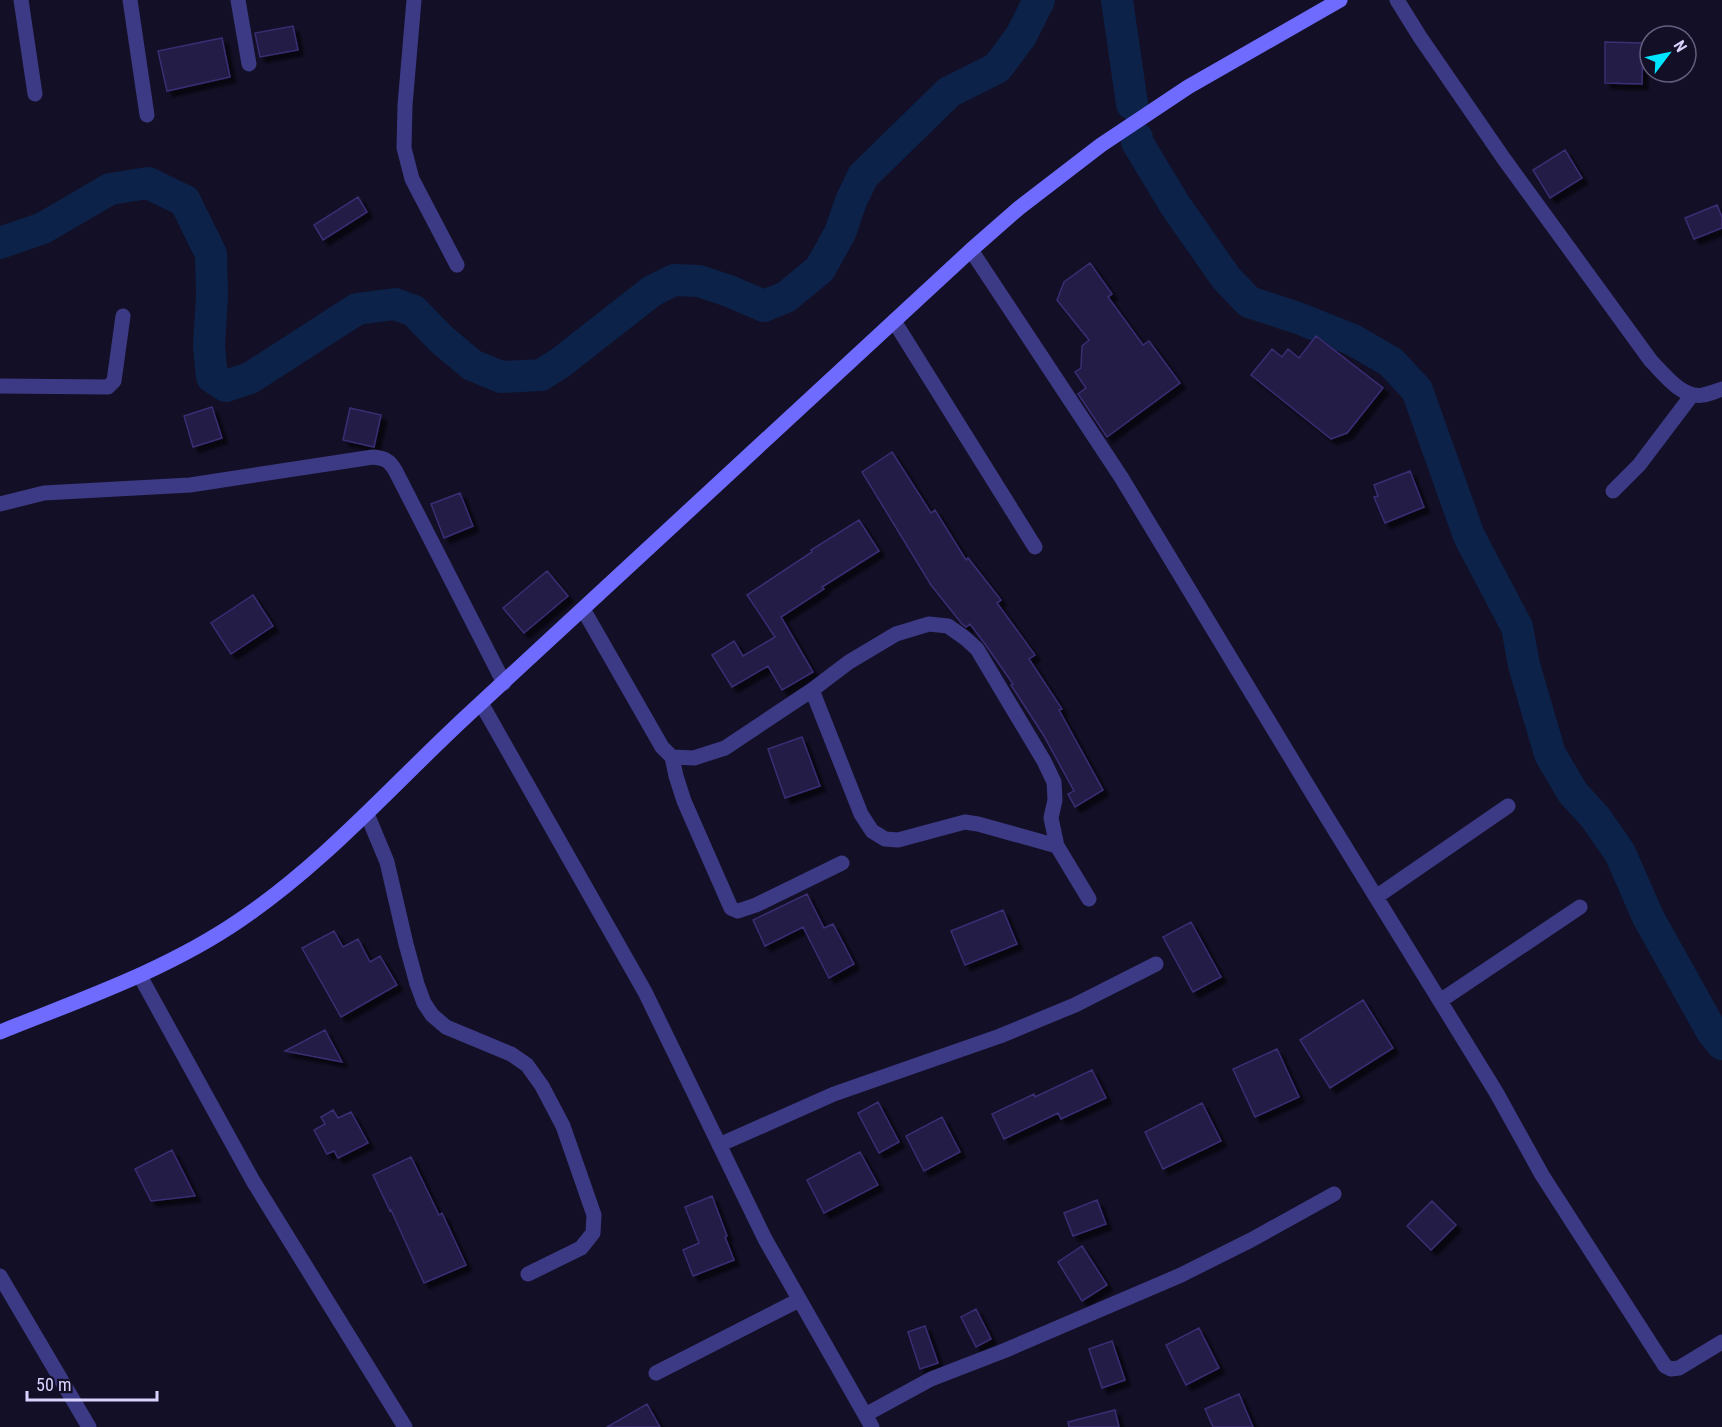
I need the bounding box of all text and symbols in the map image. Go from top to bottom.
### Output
north arrow [1638,24,1698,84]
text: N [1670,37,1691,56]
scale bar [27,1364,158,1402]
text: 50 m [36,1374,71,1395]

